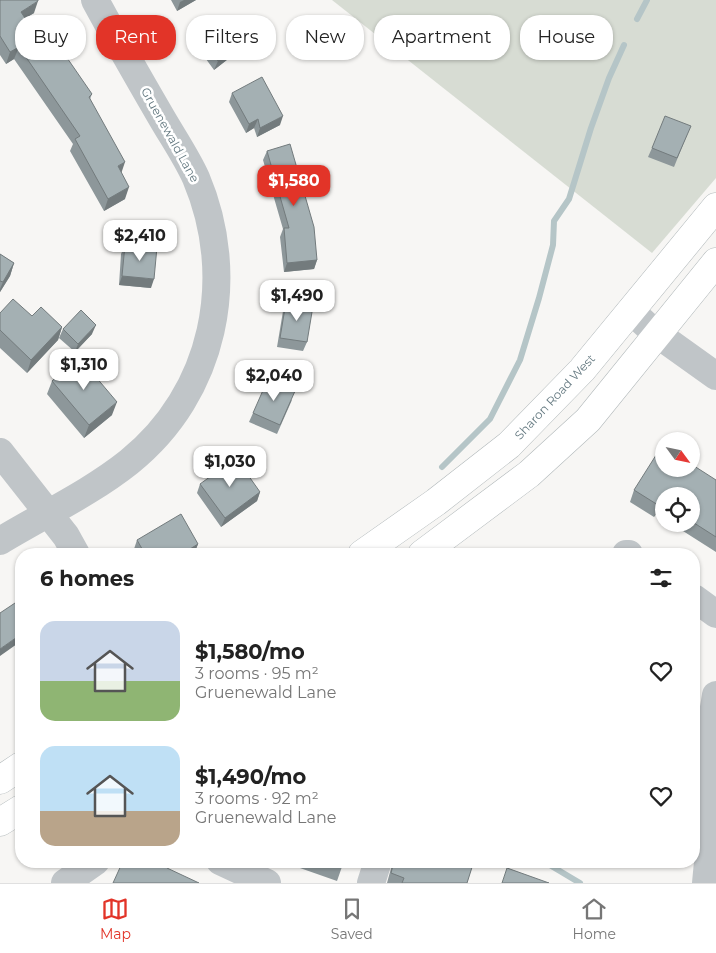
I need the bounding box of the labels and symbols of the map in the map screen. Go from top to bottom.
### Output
street label: Gruenewald Lane [138,85,203,185]
pin: $1,580 [253,164,335,207]
pin: $2,410 [99,220,181,262]
pin: $1,490 [256,280,338,322]
pin: $1,310 [43,348,125,391]
street label: Sharon Road West [511,351,598,442]
pin: $2,040 [233,360,315,402]
north arrow [655,432,700,478]
pin: $1,030 [189,446,271,488]

